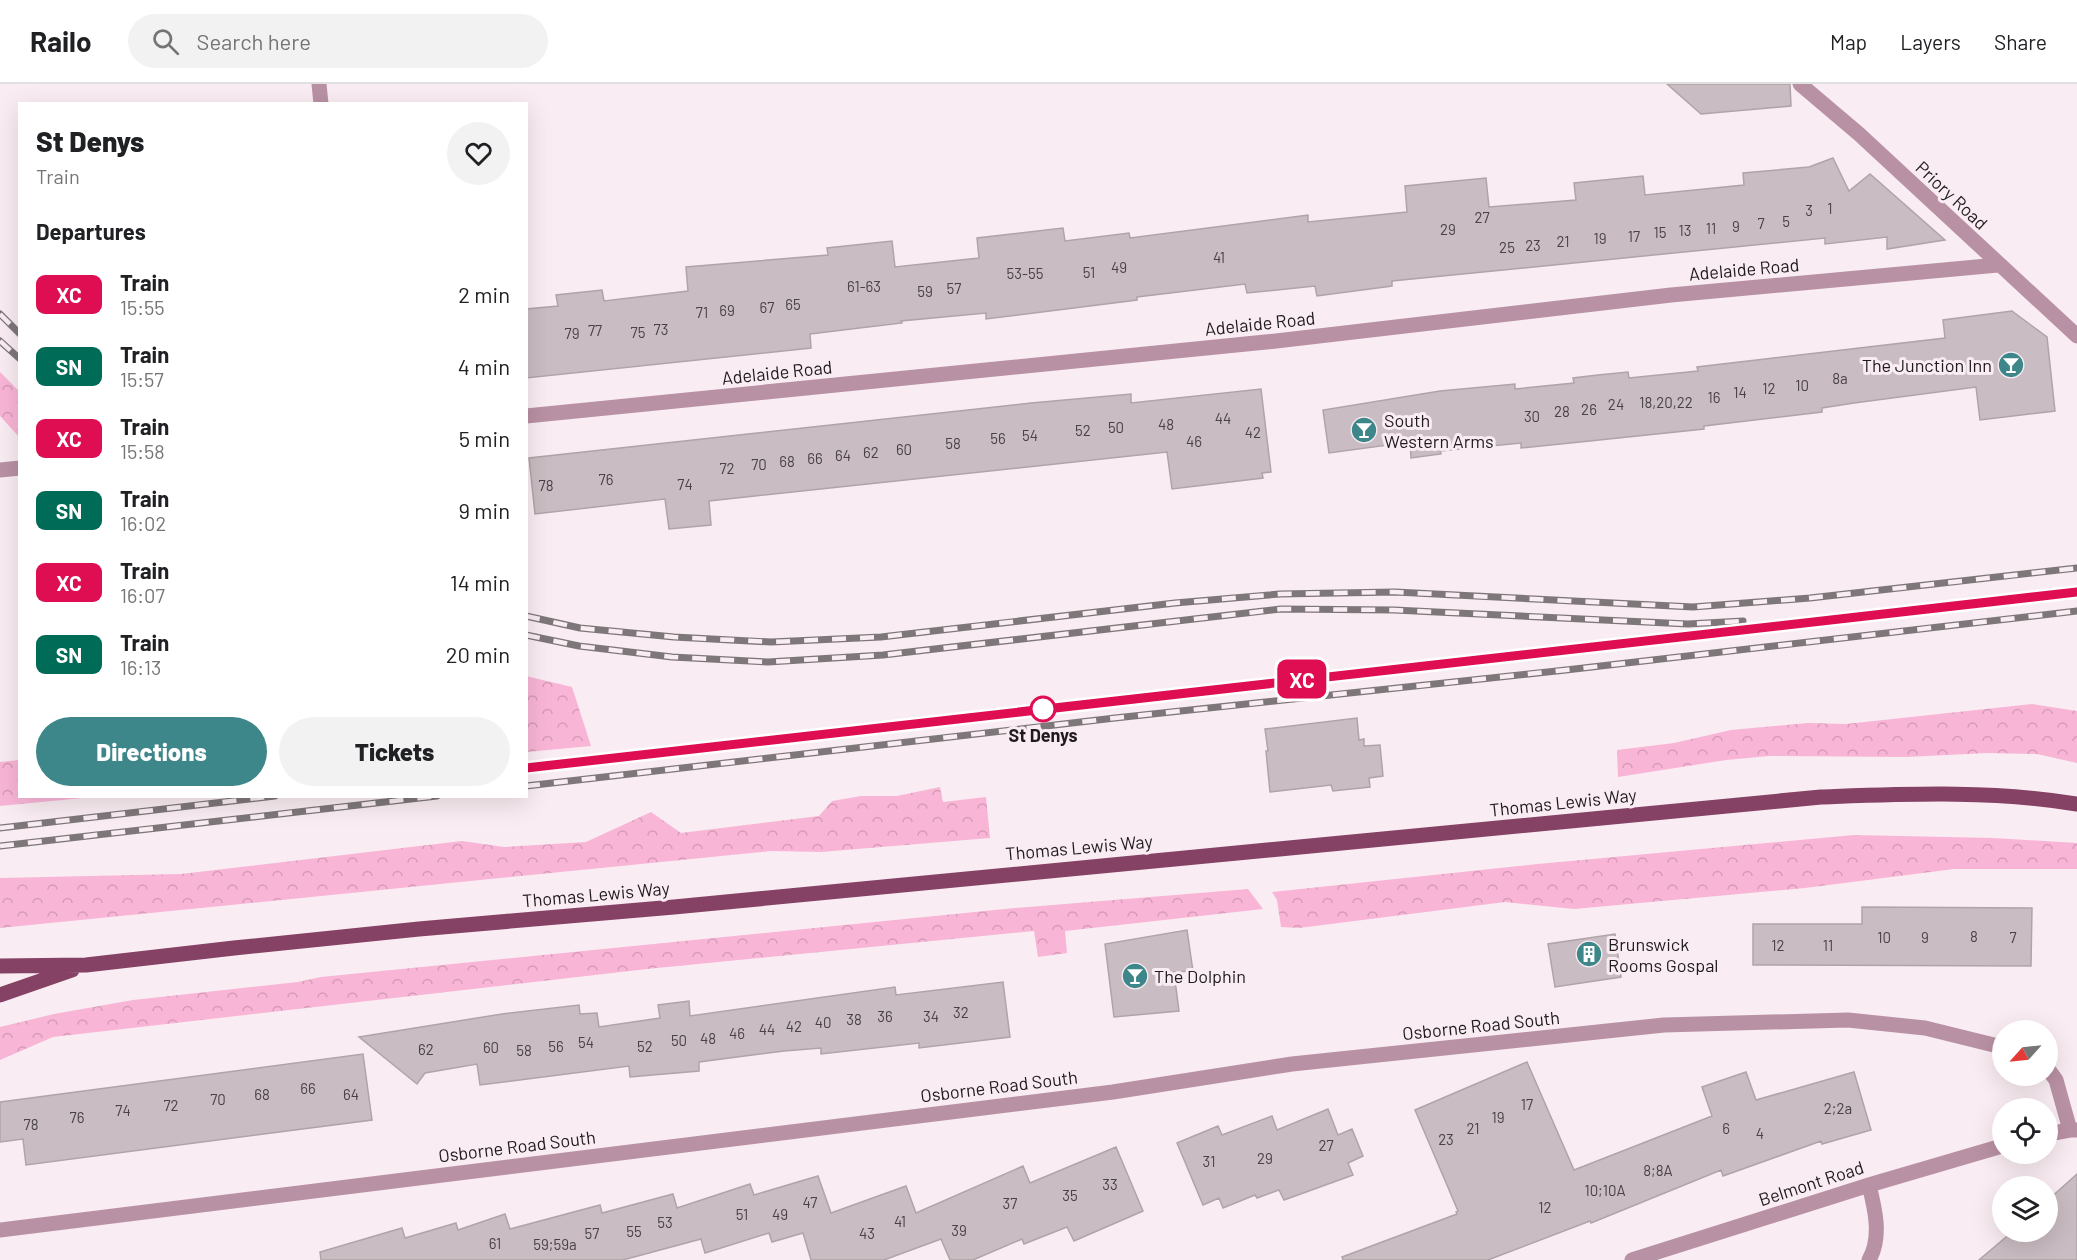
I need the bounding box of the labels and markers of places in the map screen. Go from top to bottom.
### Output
bar icon: The Junction Inn [1996,350,2026,380]
place label: The Junction Inn [1862,354,1992,376]
place label: South Western Arms [1384,409,1494,452]
bar icon: South Western Arms [1349,415,1379,445]
marker: St Denys [1030,696,1056,722]
place label: St Denys [1008,724,1078,746]
place label: Brunswick Rooms Gospal [1608,933,1718,976]
building icon: Brunswick Rooms Gospal [1574,939,1604,969]
bar icon: The Dolphin [1120,961,1150,991]
place label: The Dolphin [1154,965,1246,987]

